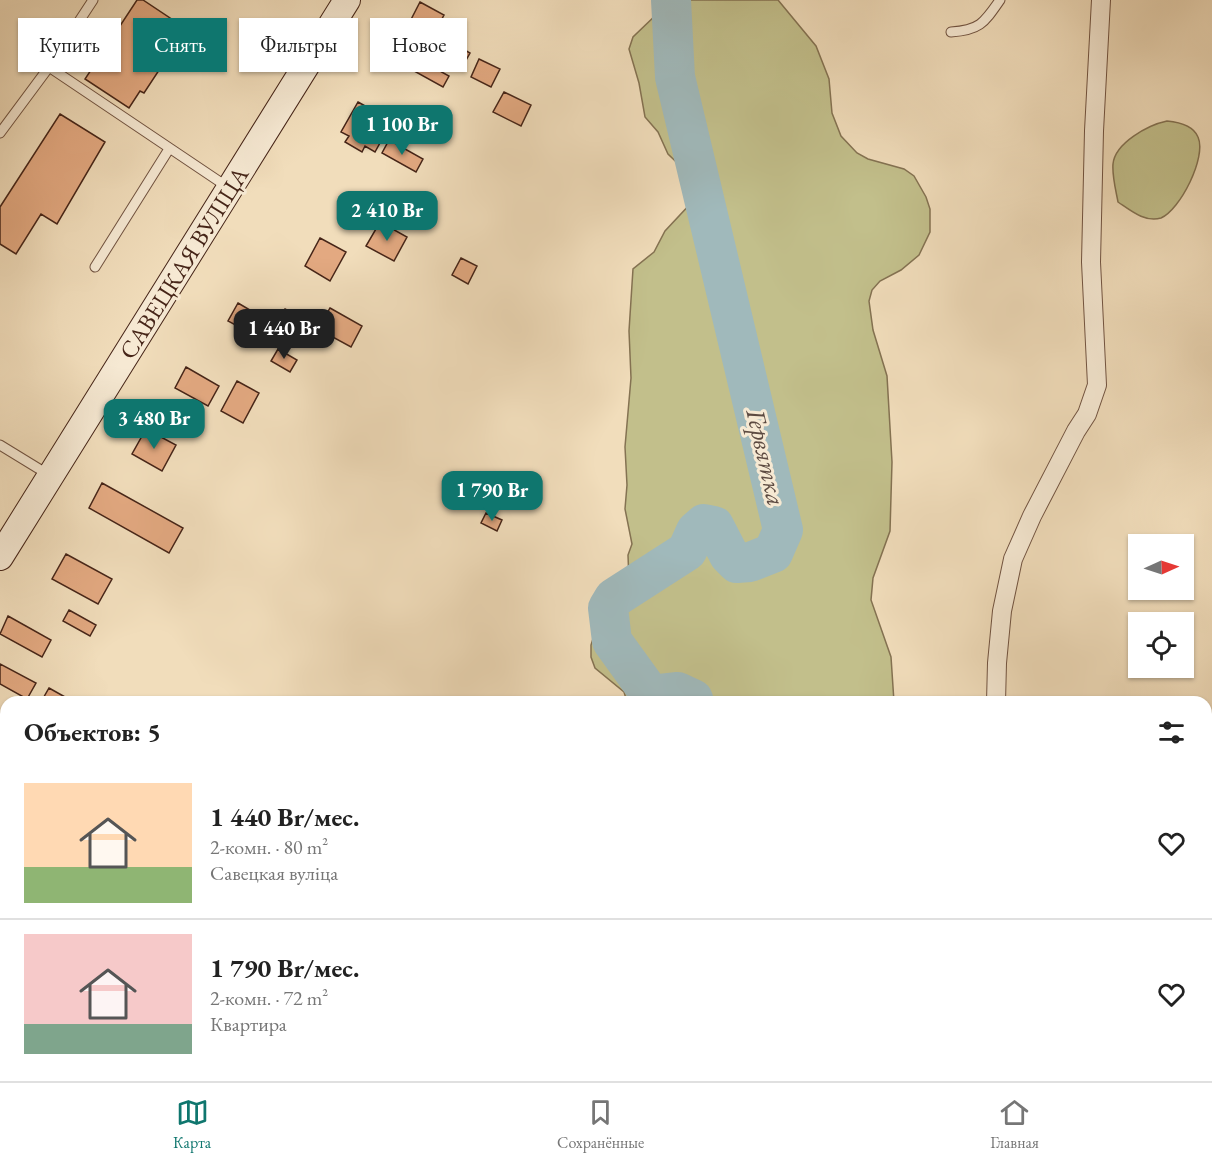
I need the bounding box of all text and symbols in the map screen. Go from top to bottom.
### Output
chip: Купить [18,18,121,72]
chip: Снять [133,18,227,72]
chip: Фильтры [239,18,358,72]
chip: Новое [370,18,467,72]
pin: 1 100 Br [340,105,464,156]
text: 1 100 Br [366,111,438,137]
street label: САВЕЦКАЯ ВУЛІЦА [112,160,256,365]
pin: 2 410 Br [325,191,449,242]
text: 2 410 Br [351,197,423,223]
pin: 1 440 Br [222,309,346,360]
text: 1 440 Br [248,315,320,341]
pin: 3 480 Br [92,399,216,450]
water label: Гервятка [738,404,794,509]
text: 3 480 Br [118,405,190,431]
pin: 1 790 Br [430,471,554,522]
text: 1 790 Br [456,477,528,503]
north arrow [1128,534,1194,600]
map controls [1128,534,1194,678]
button: locate [1128,612,1194,678]
text: Объектов: 5 [24,715,161,749]
icon: filters [1155,716,1188,749]
text: 1 440 Br/мес. [210,800,359,834]
icon: home [72,807,144,879]
icon: heart [1155,827,1188,860]
text: 2-комн. · 80 m² [210,834,328,860]
text: Савецкая вуліца [210,860,338,886]
text: 1 790 Br/мес. [210,951,359,985]
icon: home [72,958,144,1030]
icon: heart [1155,978,1188,1011]
text: 2-комн. · 72 m² [210,985,328,1011]
text: Квартира [210,1011,287,1037]
tab: Карта [173,1096,211,1153]
tab: Сохранённые [557,1096,644,1153]
tab: Главная [990,1096,1039,1153]

